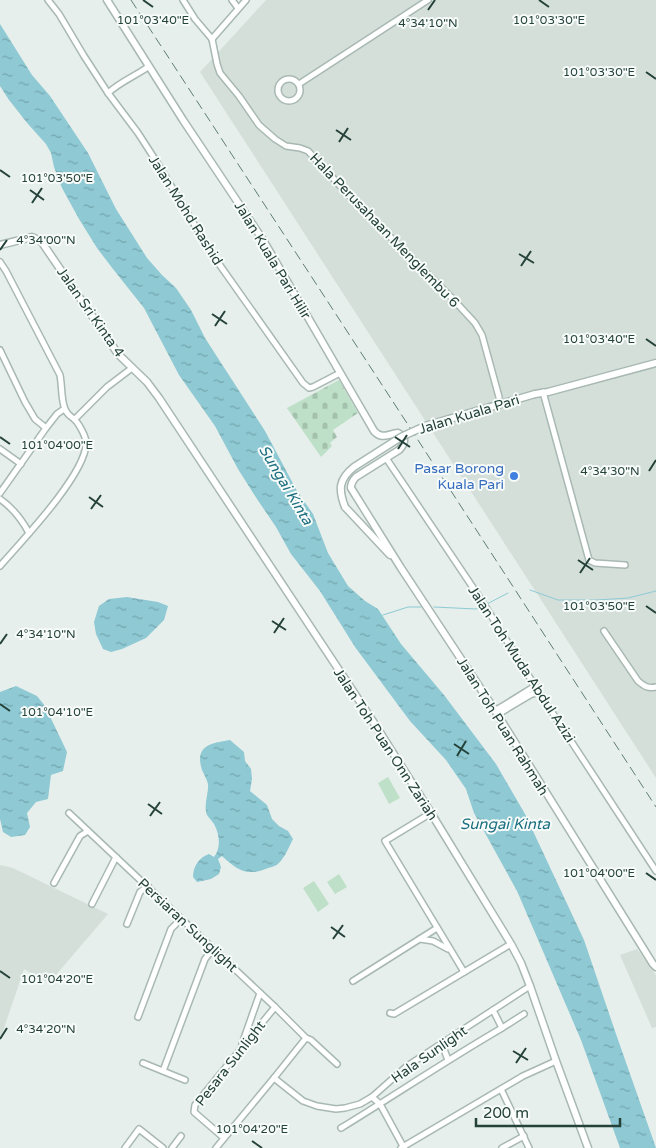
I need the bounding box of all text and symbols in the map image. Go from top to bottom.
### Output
text: 101°03'40"E [117,13,190,27]
text: 101°03'30"E [513,13,586,27]
text: 4°34'10"N [398,16,458,30]
text: 101°03'30"E [563,65,636,79]
street label: Hala Perusahaan Menglembu 6 [306,150,463,311]
street label: Jalan Mohd Rashid [145,152,226,268]
text: 101°03'50"E [21,171,94,185]
street label: Jalan Kuala Pari Hilir [231,198,315,323]
text: 4°34'00"N [16,233,76,247]
street label: Jalan Sri Kinta 4 [53,264,128,361]
text: 101°03'40"E [563,332,636,346]
street label: Jalan Kuala Pari [417,391,522,438]
text: 101°04'00"E [21,438,94,452]
water label: Sungai Kinta [255,442,317,529]
place label: Pasar Borong Kuala Pari [414,460,504,493]
text: 4°34'30"N [580,464,640,478]
marker: Pasar Borong Kuala Pari [508,470,520,482]
street label: Jalan Toh Muda Abdul Azizi [464,583,579,746]
text: 101°03'50"E [563,599,636,613]
text: 4°34'10"N [16,627,76,641]
street label: Jalan Toh Puan Rahmah [453,654,552,798]
street label: Jalan Toh Puan Onn Zariah [330,665,441,824]
text: 101°04'10"E [21,705,94,719]
water label: Sungai Kinta [460,815,550,833]
text: 101°04'00"E [563,866,636,880]
street label: Persiaran Sunglight [134,875,241,976]
text: 101°04'20"E [21,972,94,986]
street label: Pesara Sunlight [192,1017,269,1109]
text: 4°34'20"N [16,1022,76,1036]
street label: Hala Sunlight [388,1022,471,1087]
scale bar [476,1096,620,1128]
text: 200 m [483,1104,529,1122]
text: 101°04'20"E [216,1122,289,1136]

